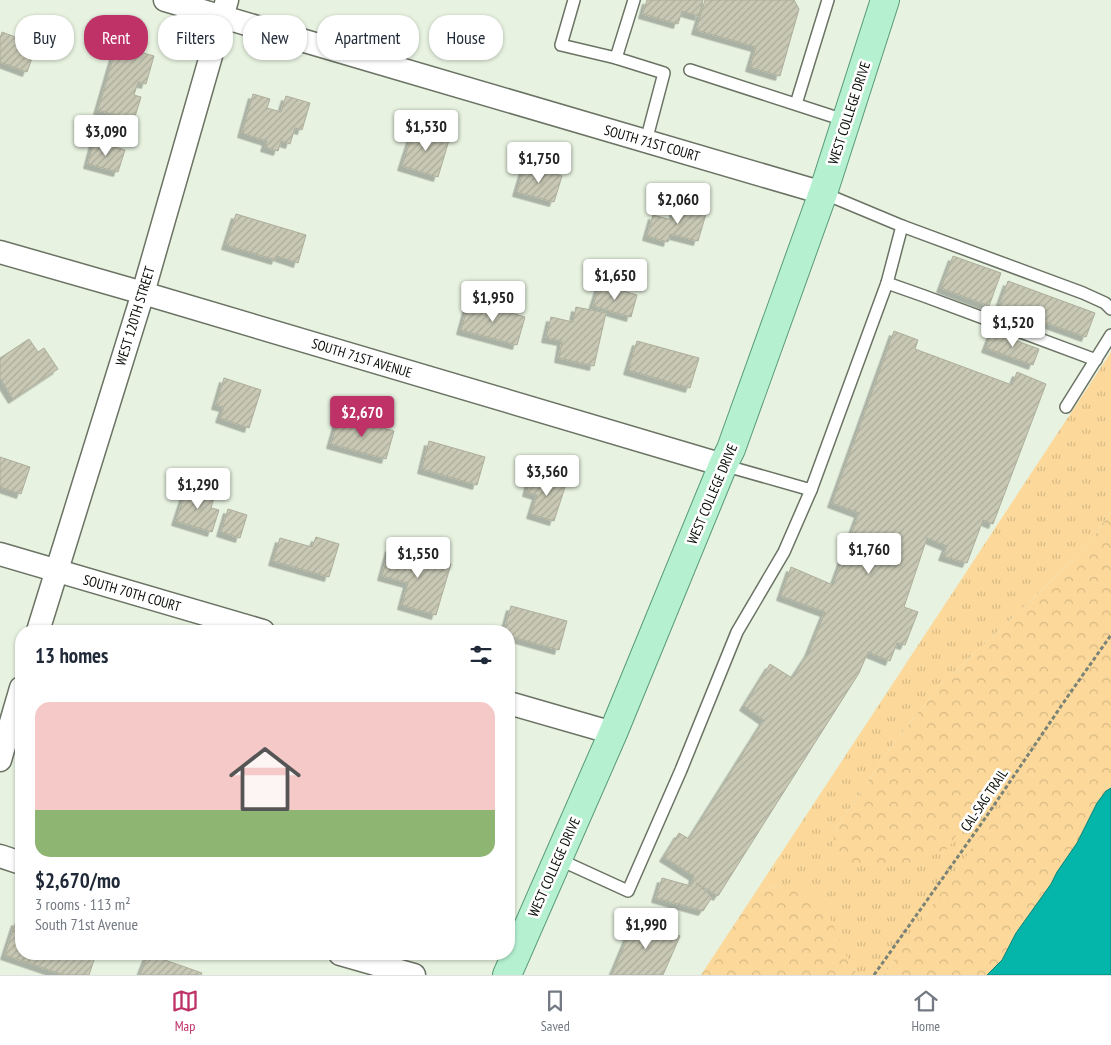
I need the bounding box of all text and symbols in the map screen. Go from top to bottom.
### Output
chip: Buy [15,15,74,60]
chip: Rent [84,15,148,60]
chip: Filters [158,15,233,60]
chip: New [243,15,307,60]
chip: Apartment [317,15,419,60]
chip: House [429,15,503,60]
street label: WEST COLLEGE DRIVE [824,59,874,167]
pin: $1,530 [385,110,467,152]
pin: $3,090 [65,114,147,157]
text: $1,530 [405,116,447,136]
text: $3,090 [85,121,127,141]
street label: SOUTH 71ST COURT [602,121,703,165]
pin: $1,750 [498,142,580,184]
text: $1,750 [518,148,560,168]
pin: $2,060 [637,182,719,225]
text: $2,060 [657,189,699,209]
pin: $1,650 [574,258,656,301]
street label: WEST 120TH STREET [111,263,159,368]
text: $1,650 [594,265,636,285]
pin: $1,950 [452,280,534,323]
text: $1,950 [472,287,514,307]
pin: $1,520 [972,306,1054,348]
text: $1,520 [992,312,1034,332]
street label: SOUTH 71ST AVENUE [310,334,414,382]
pin: $2,670 [321,396,403,438]
text: $2,670 [341,402,383,422]
street label: WEST COLLEGE DRIVE [683,441,741,547]
pin: $3,560 [506,454,588,497]
text: $3,560 [526,461,568,481]
pin: $1,290 [157,468,239,510]
text: $1,290 [177,474,219,494]
pin: $1,760 [828,532,910,575]
pin: $1,550 [377,536,459,579]
text: $1,760 [848,539,890,559]
text: $1,550 [397,543,439,563]
street label: SOUTH 70TH COURT [81,571,183,616]
icon: filters [467,641,495,669]
text: 13 homes [35,642,108,669]
icon: home [220,734,310,824]
street label: CAL-SAG TRAIL [956,765,1012,835]
street label: WEST COLLEGE DRIVE [524,814,584,920]
text: $2,670/mo [35,867,120,894]
text: 3 rooms · 113 m² [35,894,131,914]
pin: $1,990 [605,908,687,950]
text: South 71st Avenue [35,914,138,934]
text: $1,990 [625,914,667,934]
tab: Map [171,987,199,1035]
tab: Saved [541,987,570,1035]
tab: Home [912,987,940,1035]

